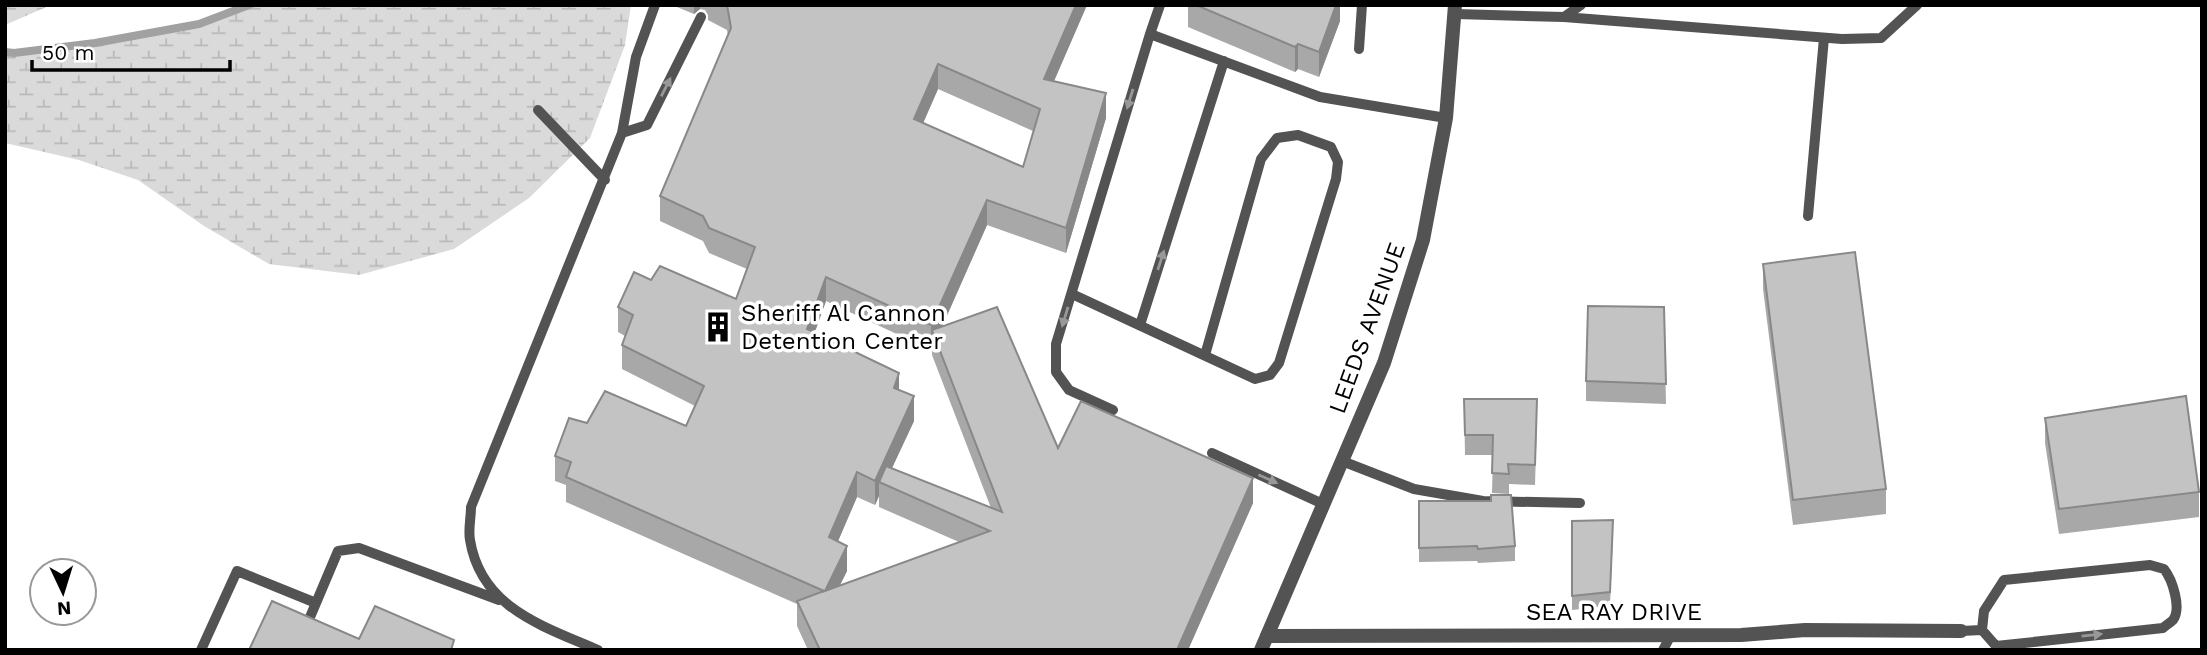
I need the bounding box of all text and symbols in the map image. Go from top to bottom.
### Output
scale bar [32,28,229,72]
text: 50 m [42,40,94,65]
one-way arrow [660,77,671,97]
one-way arrow [1124,89,1135,110]
street label: LEEDS AVENUE [1323,239,1411,417]
one-way arrow [1156,250,1167,271]
place label: Sheriff Al Cannon Detention Center [741,299,946,355]
one-way arrow [1059,307,1069,328]
building icon: Sheriff Al Cannon Detention Center [701,310,735,344]
one-way arrow [1257,474,1278,485]
north arrow [28,557,98,627]
text: N [56,596,72,620]
street label: SEA RAY DRIVE [1526,598,1702,626]
one-way arrow [2081,630,2103,641]

